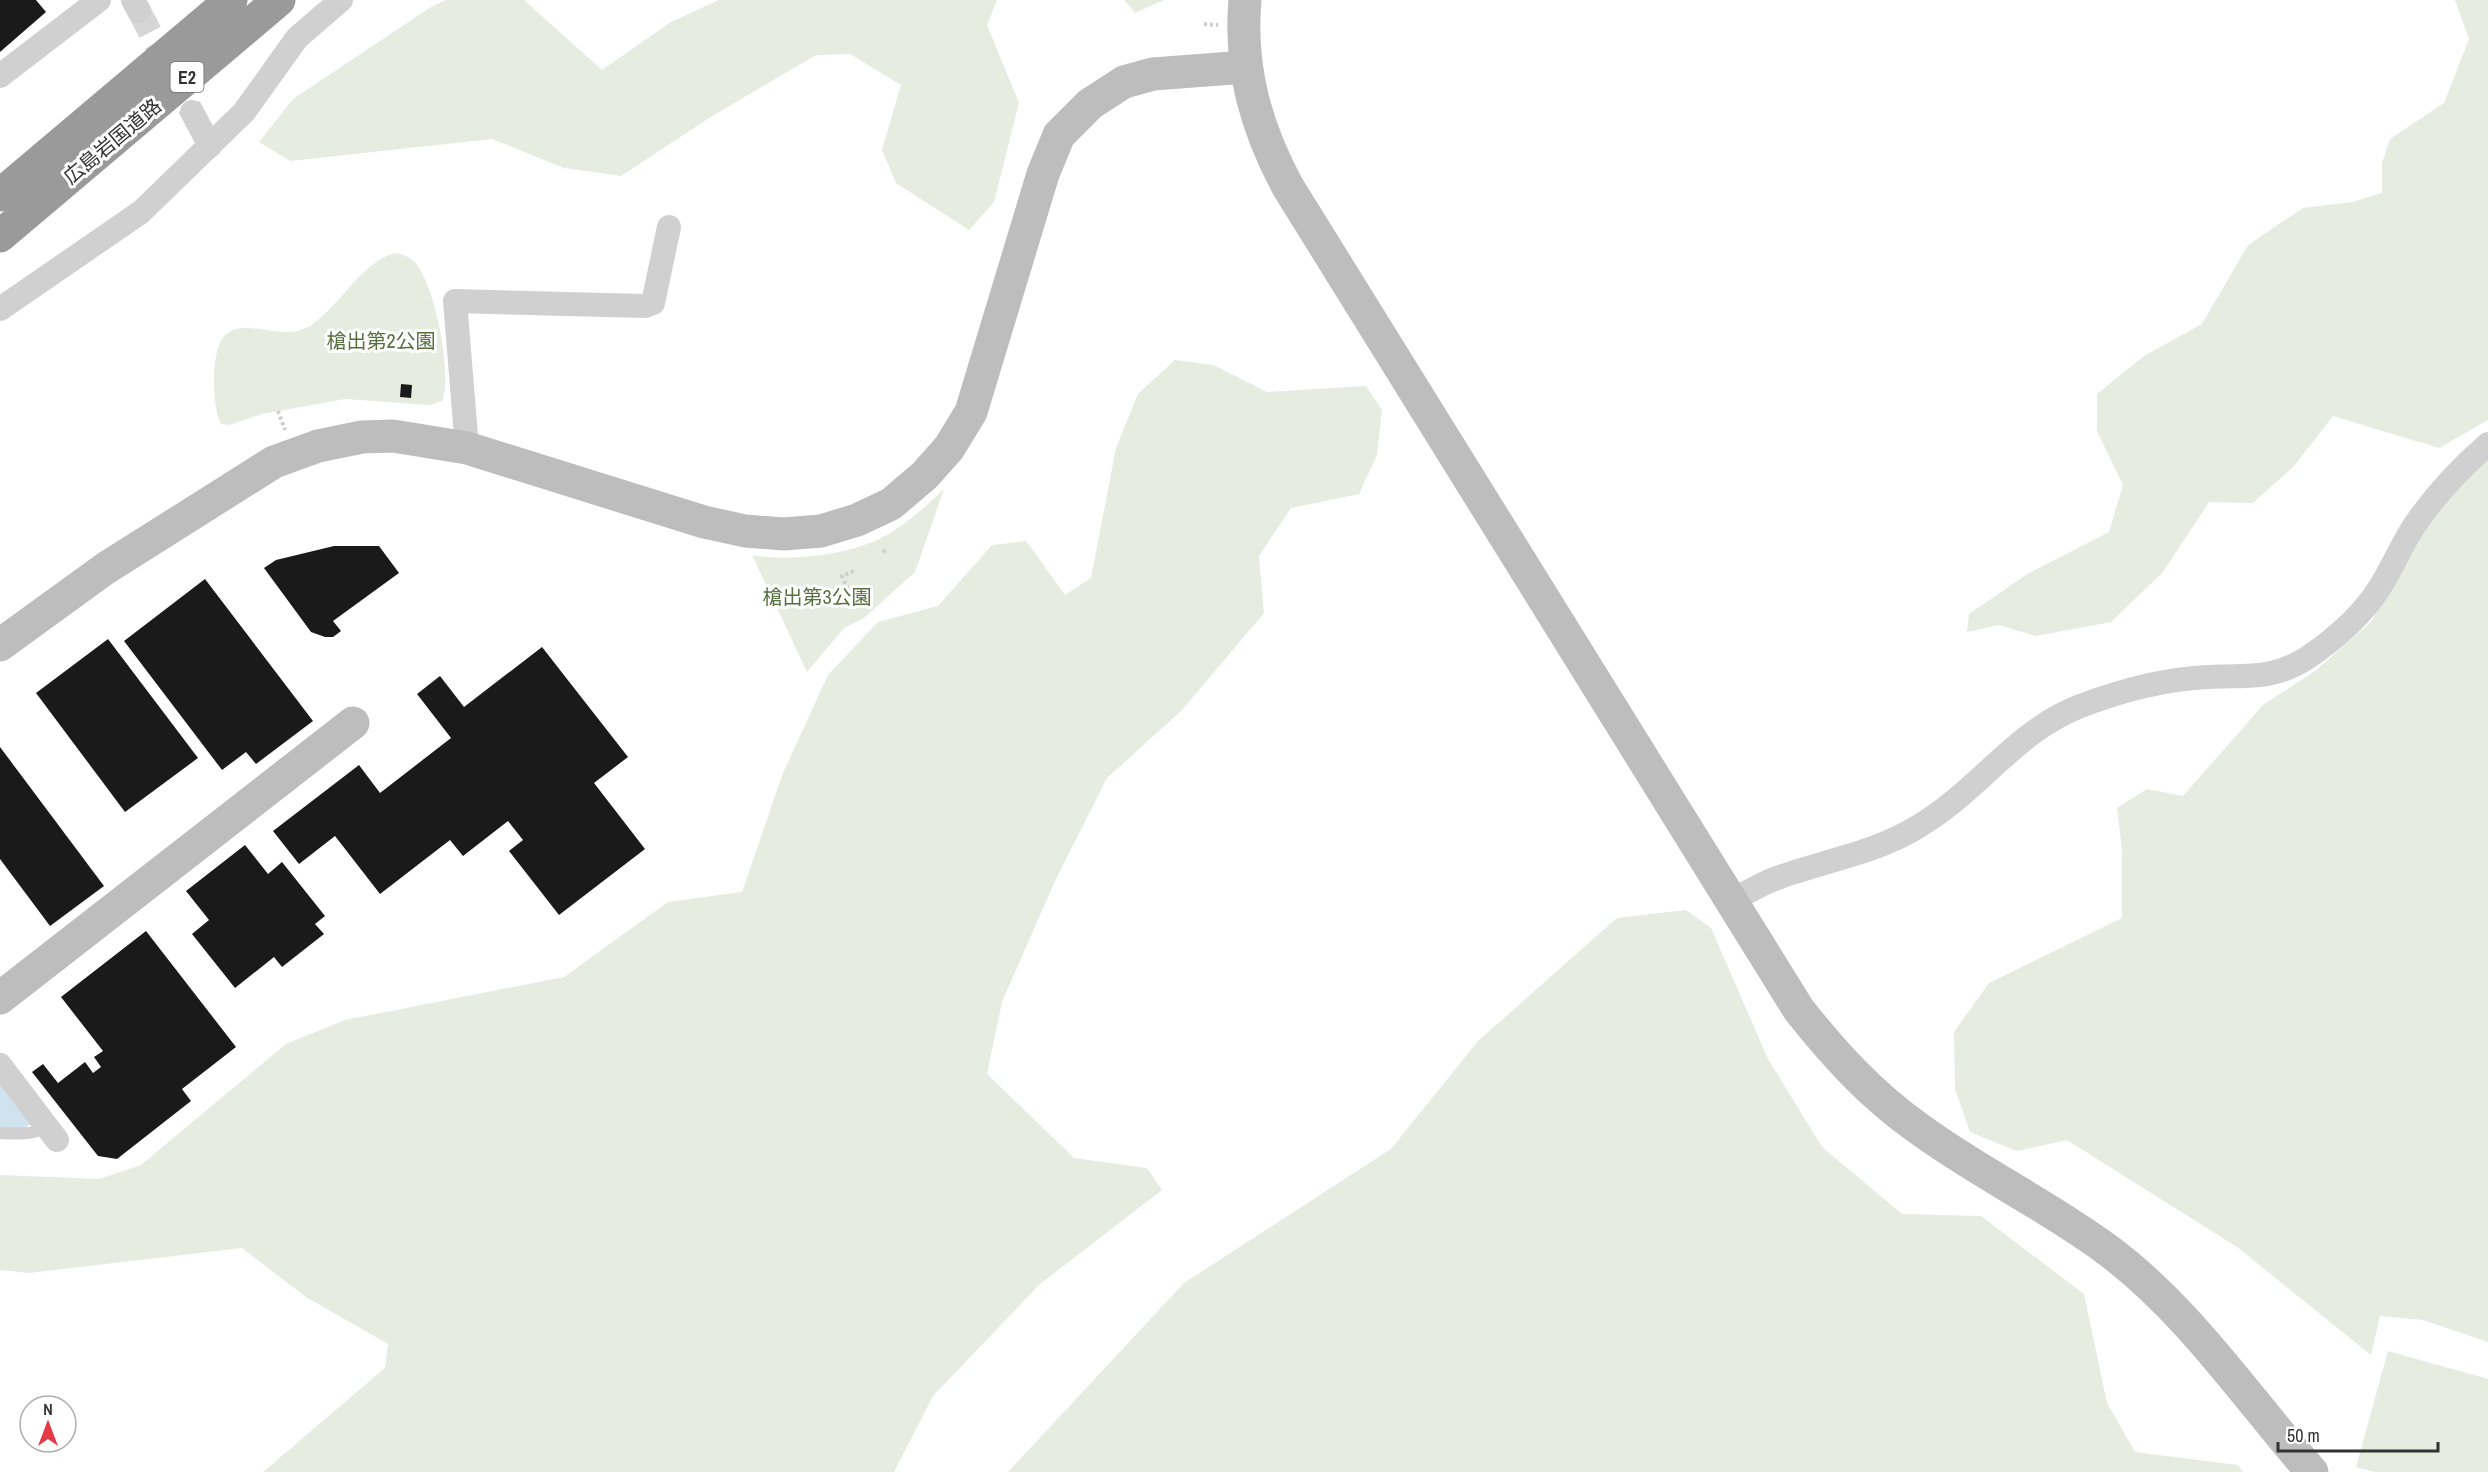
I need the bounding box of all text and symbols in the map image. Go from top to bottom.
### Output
road number: E2 [170,62,204,92]
street label: 広島岩国道路 [57,92,167,190]
park label: 槍出第2公園 [326,327,436,354]
park label: 槍出第3公園 [762,583,872,610]
north arrow [18,1394,78,1454]
text: N [43,1398,53,1420]
scale bar [2278,1415,2438,1453]
text: 50 m [2287,1423,2320,1448]

